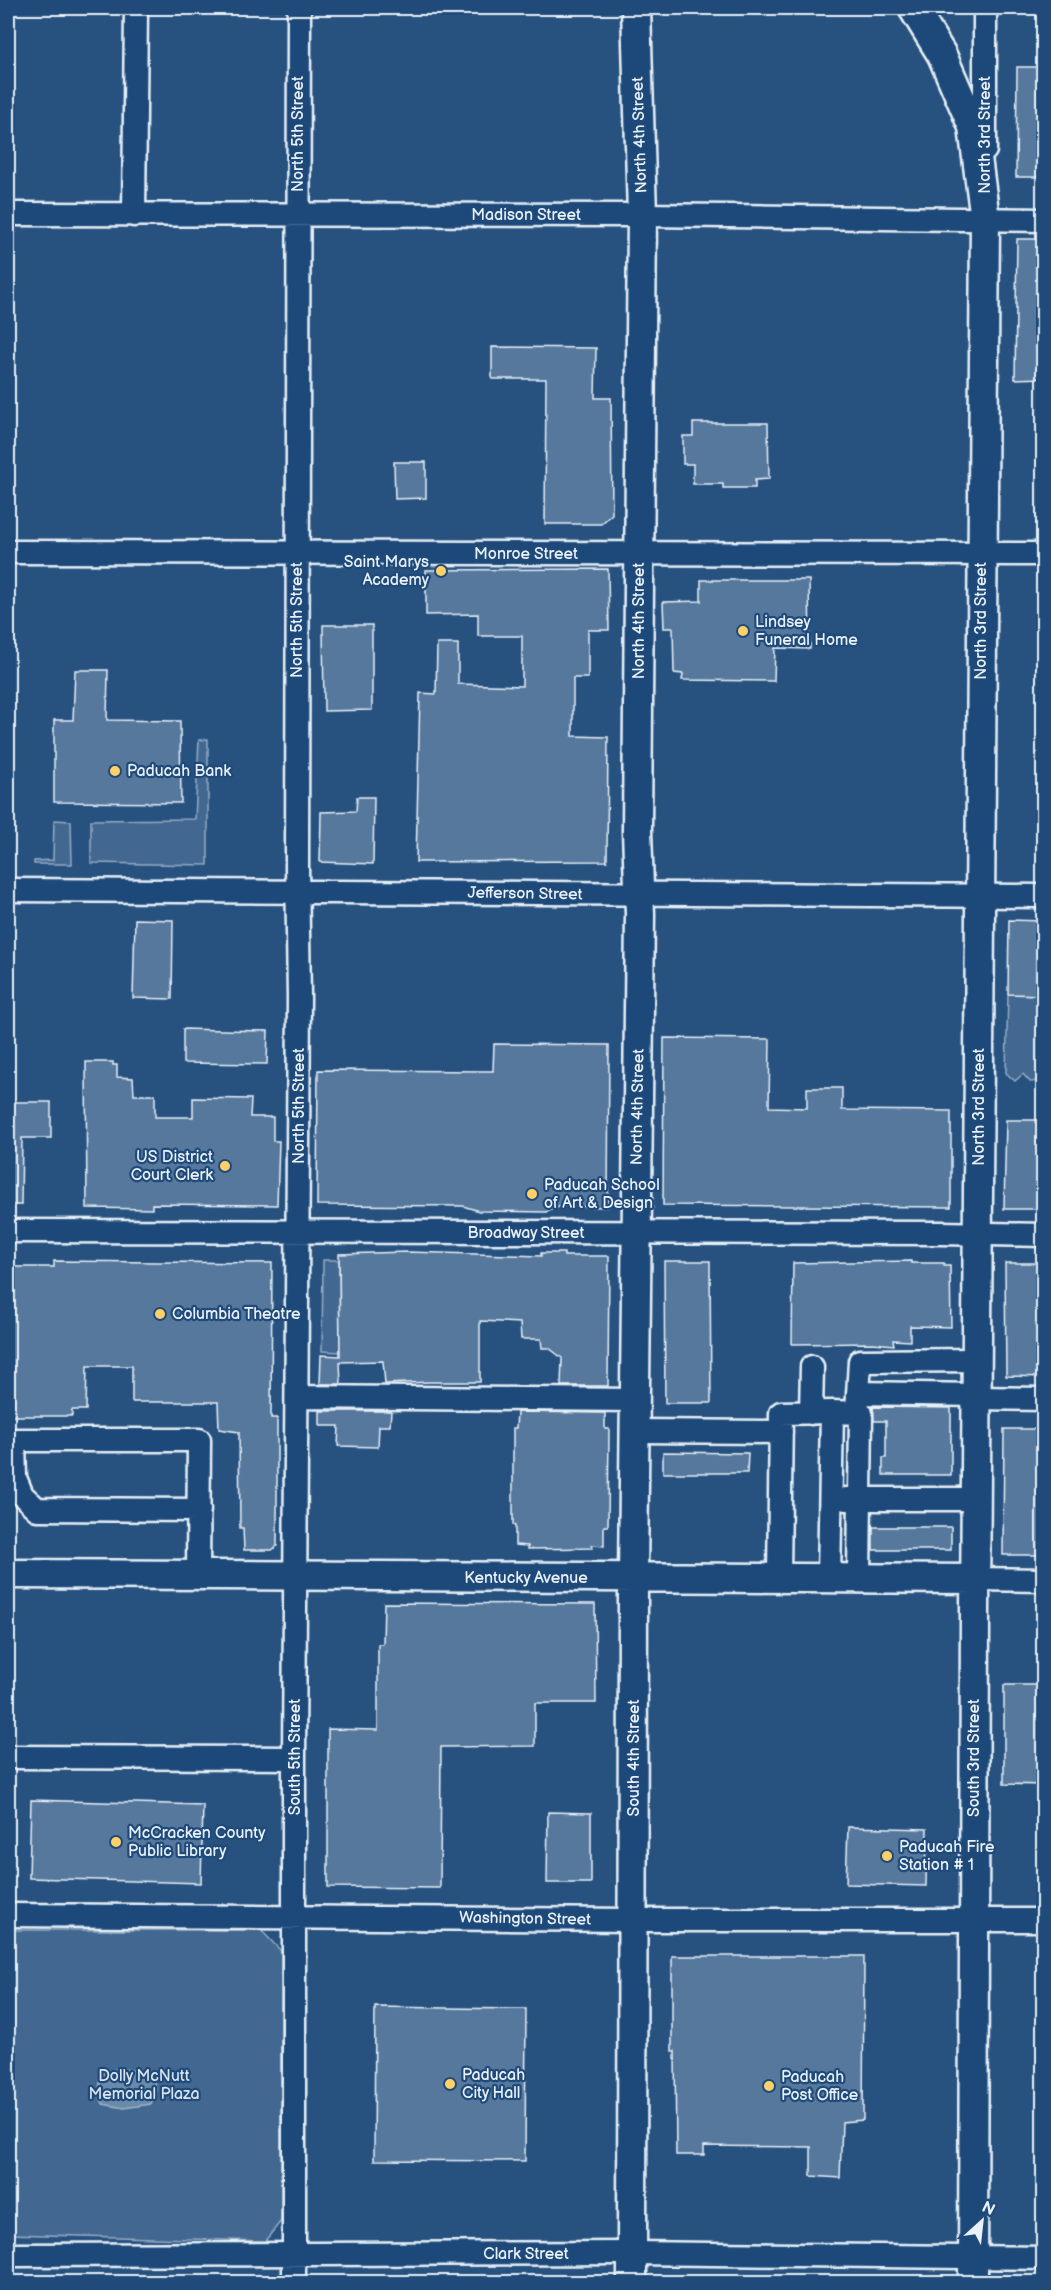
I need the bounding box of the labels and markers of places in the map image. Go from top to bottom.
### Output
place label: Saint Marys Academy [344,553,430,590]
marker: Saint Marys Academy [434,564,448,578]
place label: Lindsey Funeral Home [755,613,858,650]
marker: Lindsey Funeral Home [736,624,750,638]
place label: Paducah Bank [127,762,231,781]
marker: Paducah Bank [108,764,122,778]
place label: US District Court Clerk [131,1148,213,1185]
marker: US District Court Clerk [218,1159,232,1173]
place label: Paducah School of Art & Design [544,1176,660,1213]
marker: Paducah School of Art & Design [525,1187,539,1201]
place label: Columbia Theatre [172,1305,301,1324]
marker: Columbia Theatre [153,1307,167,1321]
place label: McCracken County Public Library [128,1824,266,1861]
marker: McCracken County Public Library [109,1835,123,1849]
place label: Paducah Fire Station # 1 [899,1838,995,1875]
marker: Paducah Fire Station # 1 [880,1849,894,1863]
place label: Paducah City Hall [462,2066,525,2103]
place label: Paducah Post Office [781,2068,859,2105]
marker: Paducah City Hall [443,2077,457,2091]
marker: Paducah Post Office [762,2079,776,2093]

